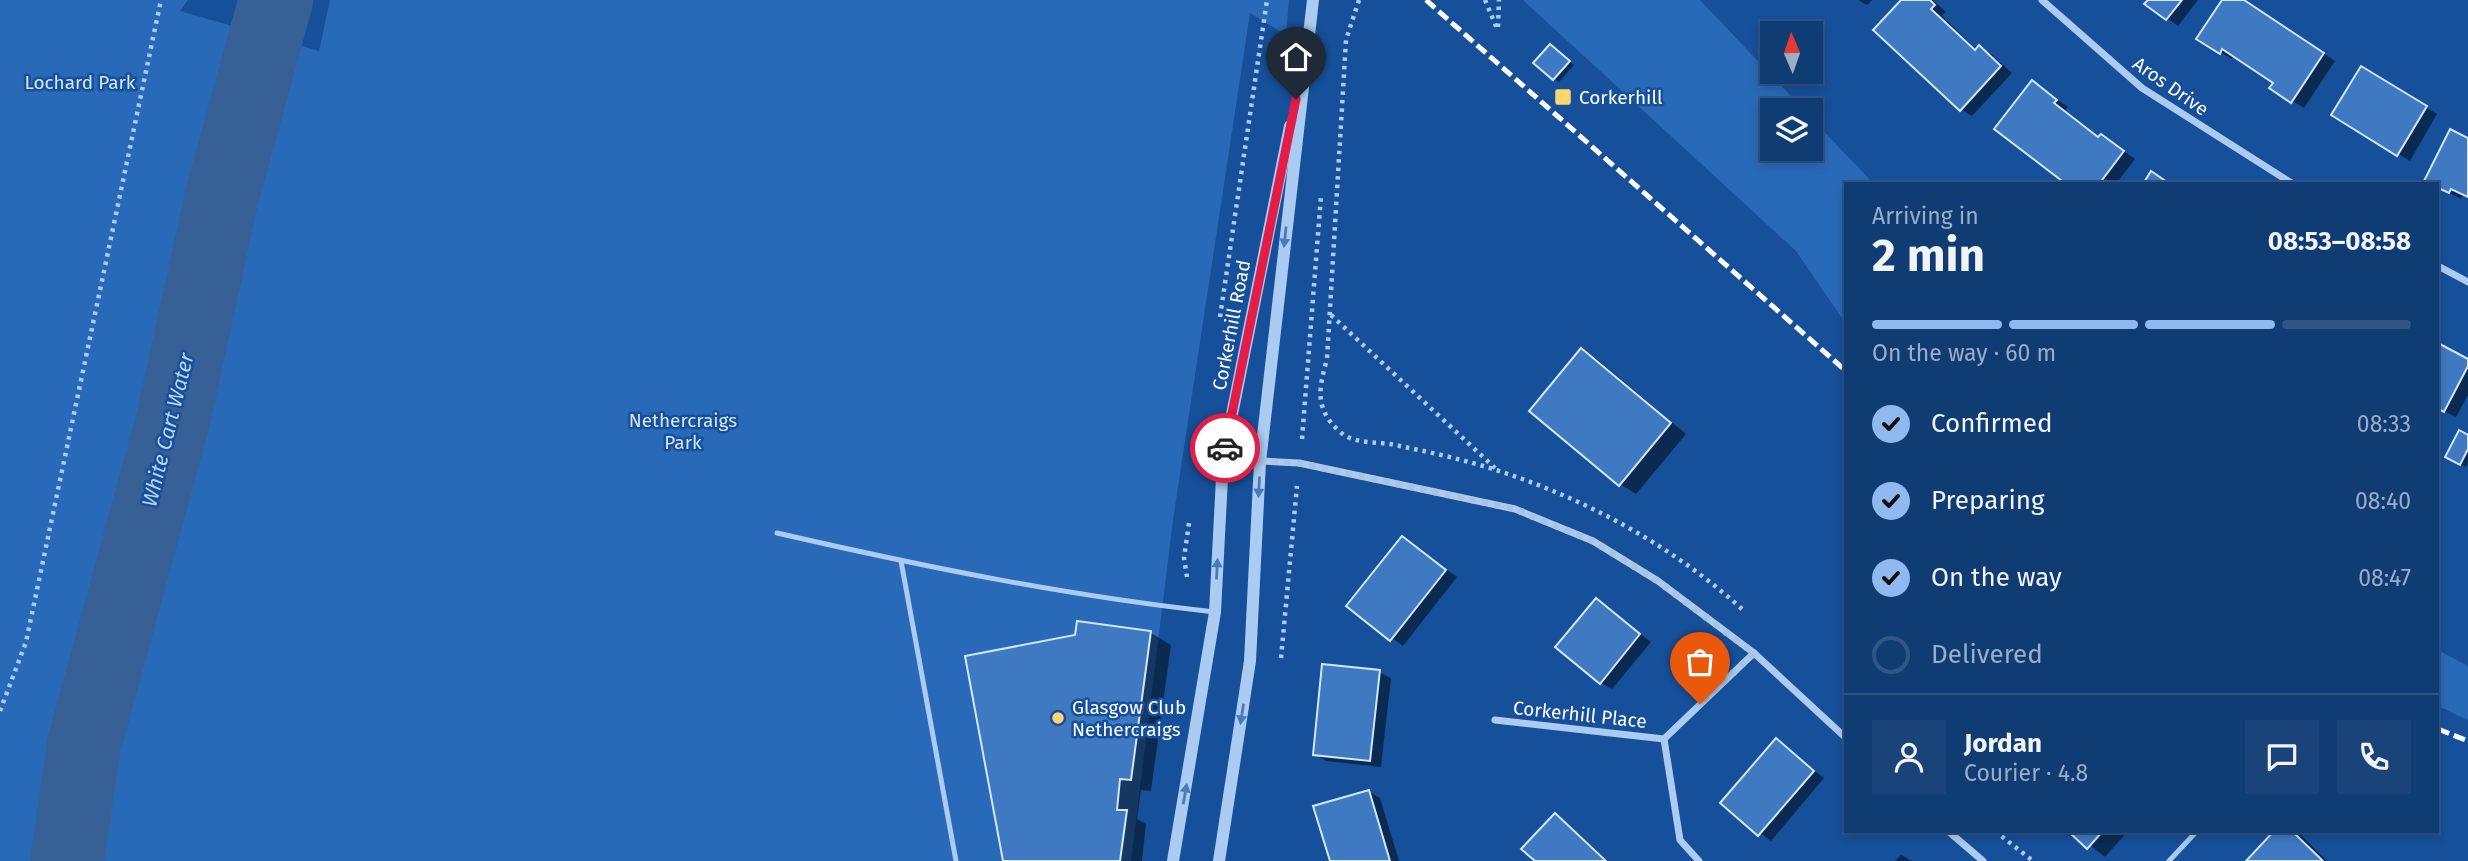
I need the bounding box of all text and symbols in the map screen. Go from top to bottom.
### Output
north arrow [1760,21,1824,84]
map controls [1760,21,1823,161]
pin [1266,27,1326,99]
icon: home [1277,38,1315,76]
street label: Aros Drive [2128,52,2213,121]
park label: Lochard Park [24,71,136,94]
place label: Corkerhill [1579,86,1663,109]
marker: Corkerhill [1553,87,1573,107]
button: layers [1760,98,1823,161]
text: Arriving in [1872,202,1979,230]
one-way arrow [1280,226,1291,248]
text: 08:53–08:58 [2268,226,2411,257]
text: 2 min [1872,228,1985,283]
street label: Corkerhill Road [1208,258,1255,392]
text: On the way · 60 m [1872,339,2056,367]
water label: White Cart Water [136,349,200,510]
icon: check [1872,405,1910,443]
text: Confirmed [1931,408,2052,439]
park label: Nethercraigs Park [629,409,737,454]
text: 08:33 [2357,410,2411,438]
courier [1190,413,1260,483]
icon: car [1206,429,1244,467]
one-way arrow [1254,476,1265,498]
icon: check [1872,482,1910,520]
text: Preparing [1931,485,2044,516]
text: 08:40 [2355,487,2411,515]
one-way arrow [1212,558,1223,580]
icon: check [1872,559,1910,597]
text: On the way [1931,562,2062,593]
text: 08:47 [2358,564,2411,592]
pin [1670,632,1730,704]
text: Delivered [1931,639,2043,670]
icon: bag [1681,643,1719,681]
place label: Glasgow Club Nethercraigs [1072,696,1186,741]
street label: Corkerhill Place [1512,696,1648,733]
one-way arrow [1236,703,1247,725]
marker: Glasgow Club Nethercraigs [1050,710,1066,726]
button: person [1872,720,1946,794]
button: chat [2245,720,2319,794]
button: phone [2337,720,2411,794]
text: Jordan [1964,728,2042,759]
text: Courier · 4.8 [1964,759,2088,787]
one-way arrow [1180,783,1191,805]

